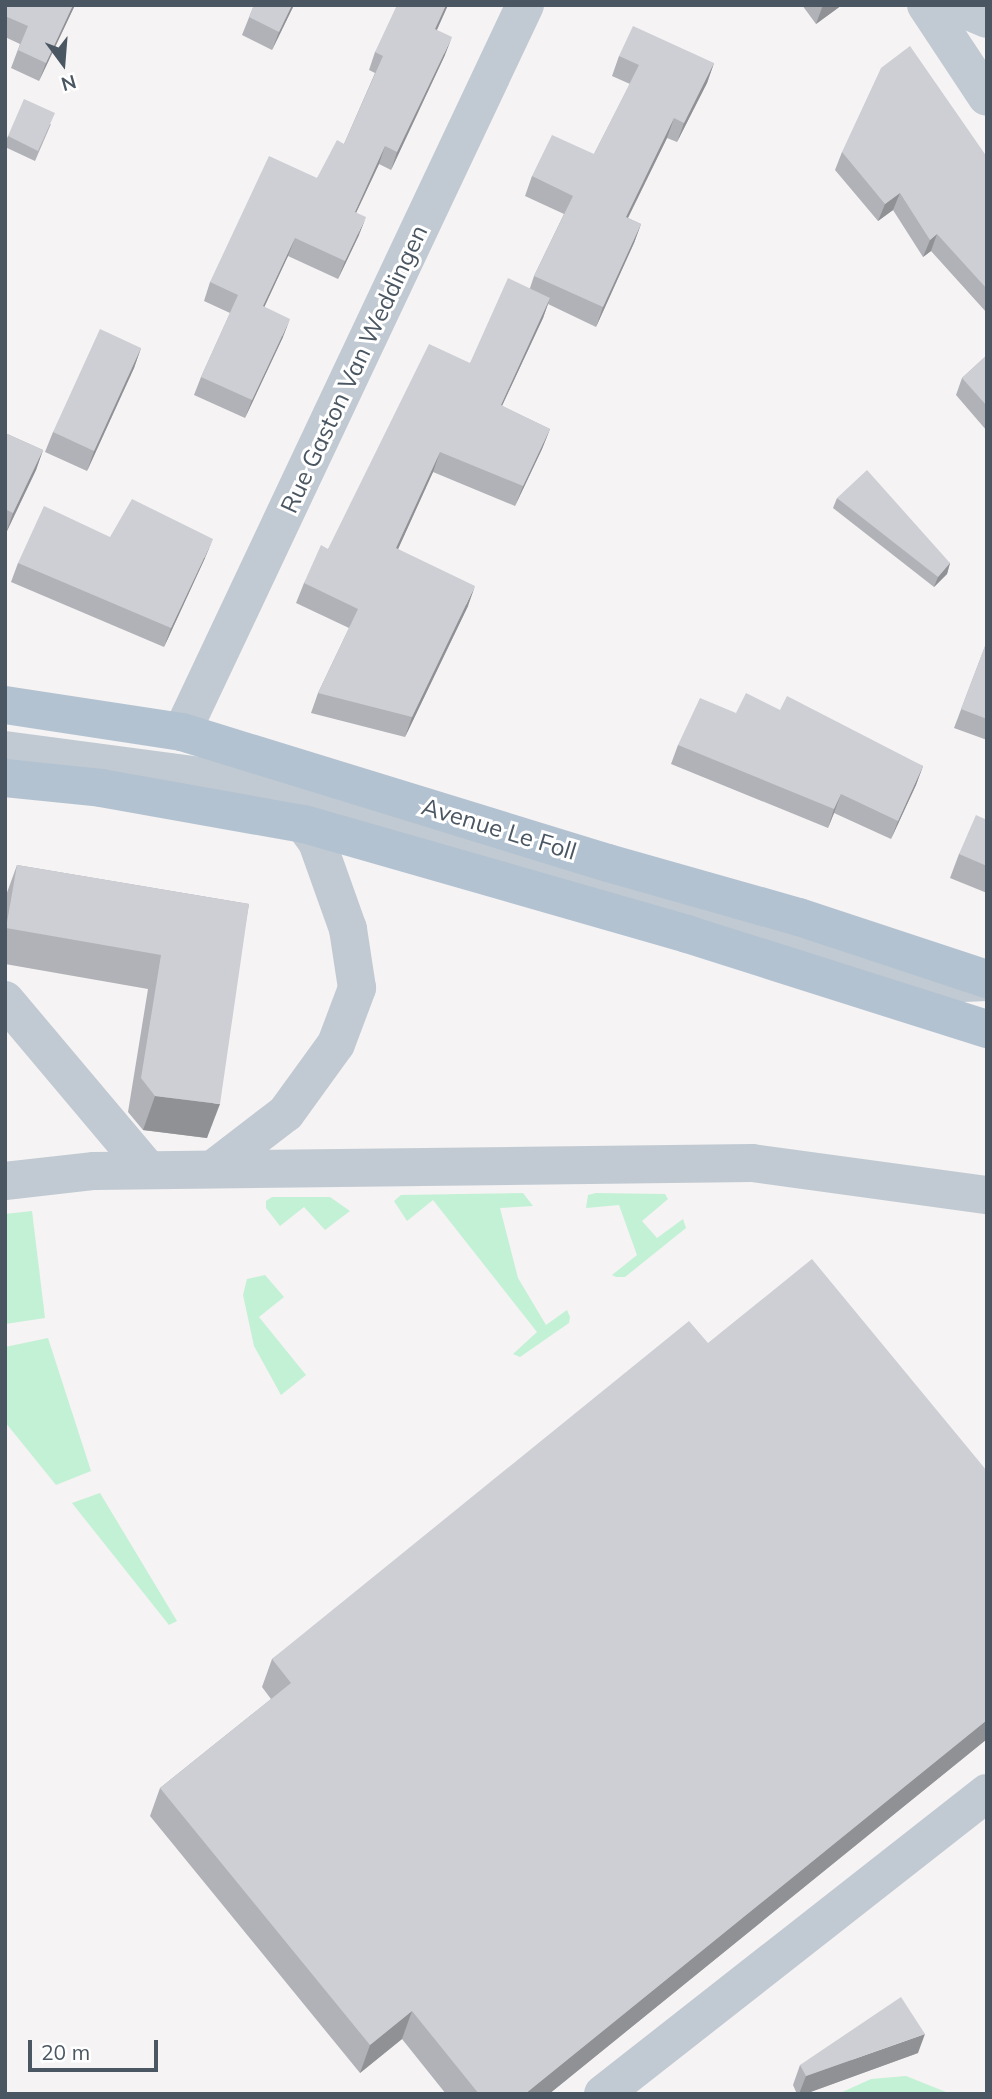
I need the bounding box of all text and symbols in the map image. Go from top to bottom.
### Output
north arrow [28,28,98,98]
text: N [59,70,79,97]
street label: Rue Gaston Van Weddingen [275,220,433,518]
street label: Avenue Le Foll [418,792,580,866]
scale bar [32,2025,161,2070]
text: 20 m [41,2039,90,2065]

